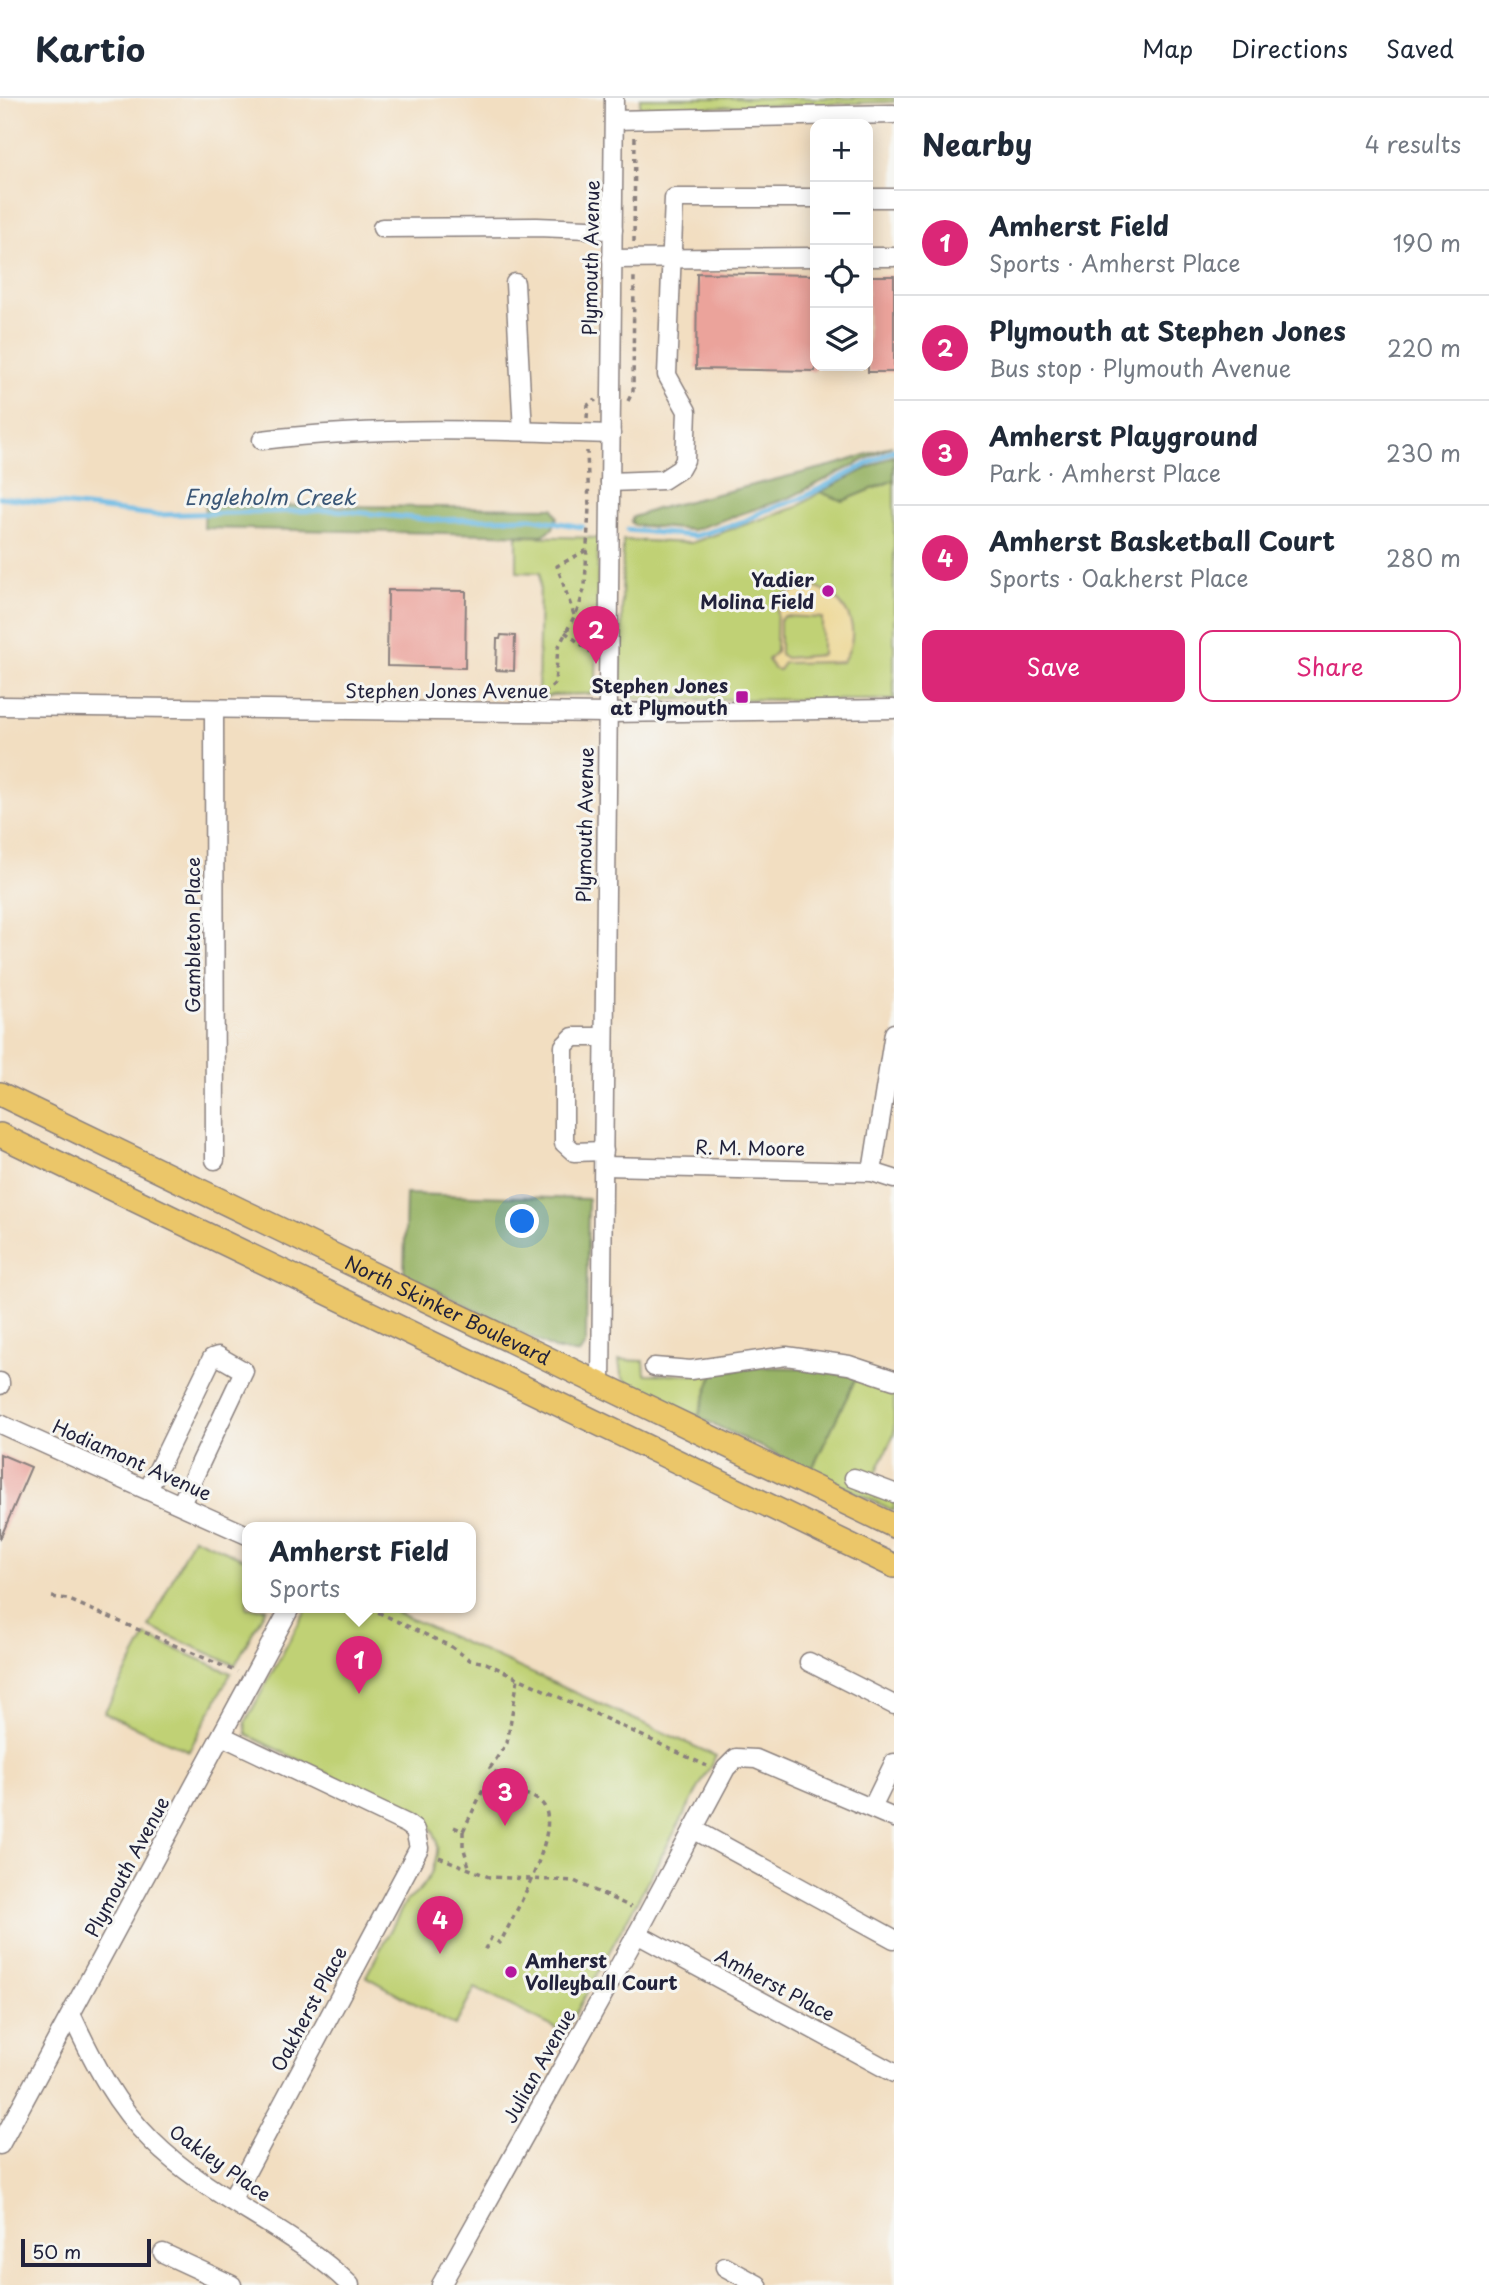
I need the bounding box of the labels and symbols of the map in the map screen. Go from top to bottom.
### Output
street label: Plymouth Avenue [575,180,605,336]
water label: Engleholm Creek [184,480,357,512]
place label: Yadier Molina Field [700,565,814,615]
marker: Yadier Molina Field [820,583,836,599]
pin: 2 [573,606,619,664]
place label: Stephen Jones at Plymouth [592,671,728,721]
street label: Stephen Jones Avenue [345,676,549,704]
marker: Stephen Jones at Plymouth [734,689,750,705]
street label: Plymouth Avenue [569,747,599,903]
street label: Gambleton Place [178,857,206,1013]
street label: R. M. Moore [695,1132,805,1162]
your location [505,1204,539,1238]
street label: North Skinker Boulevard [341,1248,556,1371]
street label: Hodiamont Avenue [48,1411,216,1507]
pin: 1 [336,1636,382,1694]
pin: 3 [482,1768,528,1826]
street label: Plymouth Avenue [77,1791,175,1942]
pin: 4 [417,1896,463,1954]
street label: Oakherst Place [263,1941,353,2076]
street label: Amherst Place [711,1941,840,2027]
place label: Amherst Volleyball Court [524,1946,678,1996]
marker: Amherst Volleyball Court [503,1964,519,1980]
street label: Julian Avenue [495,2003,581,2128]
street label: Oakley Place [164,2117,277,2208]
scale bar [21,2236,150,2268]

